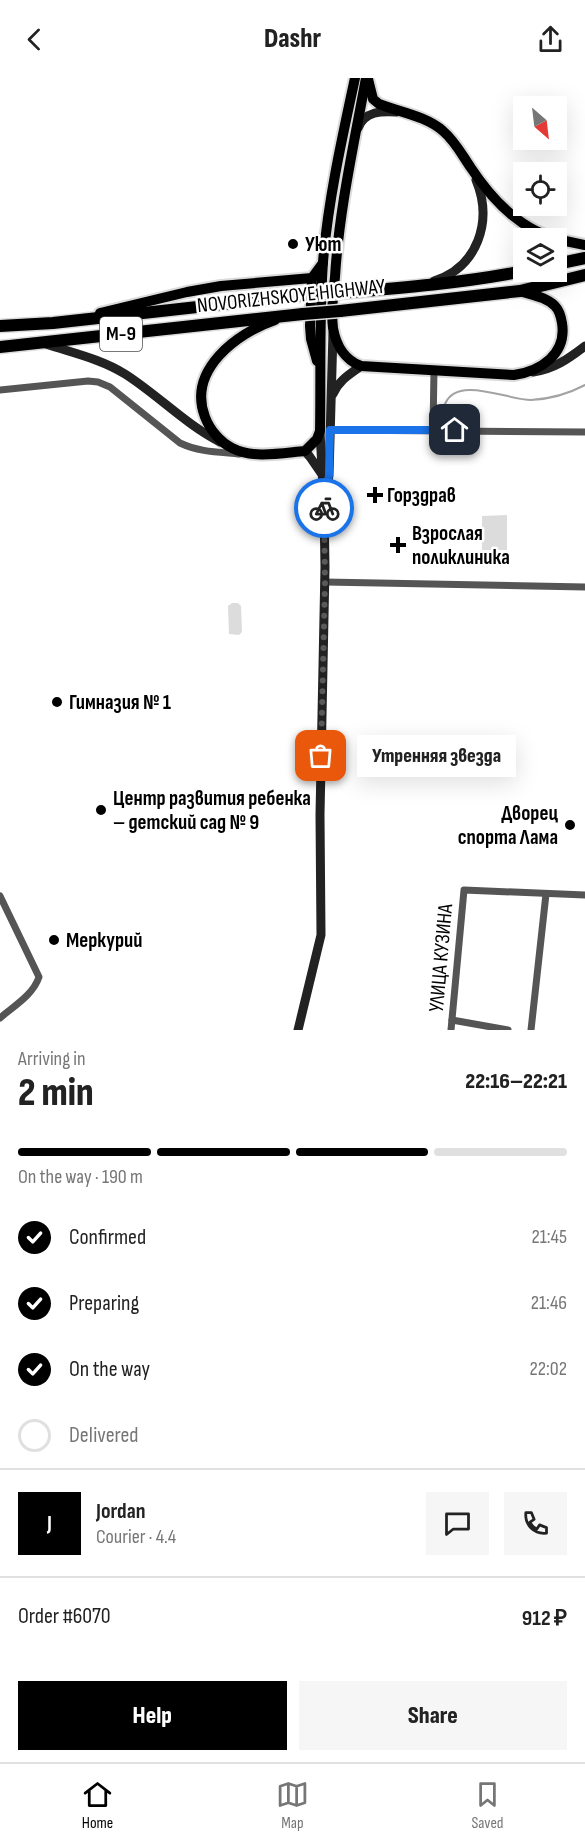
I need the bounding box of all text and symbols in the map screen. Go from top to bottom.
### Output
icon: back [18,23,51,56]
text: Dashr [264,23,321,55]
icon: share [534,23,567,56]
north arrow [513,96,567,150]
map controls [513,96,567,282]
button: locate [513,162,567,216]
button: layers [513,228,567,282]
place label: Уют [305,232,342,257]
marker: Уют [286,237,300,251]
street label: NOVORIZHSKOYE HIGHWAY [196,274,386,318]
road number: М-9 [100,317,142,351]
pin [429,404,480,455]
icon: home [438,413,471,446]
courier [294,478,354,538]
place label: Горздрав [387,483,456,508]
marker: Горздрав [368,488,382,502]
icon: bike [308,492,341,525]
place label: Взрослая поликлиника [412,521,510,570]
marker: Взрослая поликлиника [389,536,407,554]
place label: Гимназия № 1 [69,690,171,715]
marker: Гимназия № 1 [50,695,64,709]
pin [295,730,346,781]
callout: Утренняя звезда [357,735,516,777]
icon: bag [304,739,337,772]
text: Утренняя звезда [372,744,501,768]
place label: Центр развития ребенка – детский сад № 9 [113,786,311,835]
place label: Дворец спорта Лама [458,801,558,850]
marker: Центр развития ребенка – детский сад № 9 [94,803,108,817]
marker: Дворец спорта Лама [563,818,577,832]
street label: УЛИЦА КУЗИНА [424,902,458,1013]
place label: Меркурий [66,928,142,953]
marker: Меркурий [47,933,61,947]
text: Arriving in [18,1047,86,1071]
text: 22:16–22:21 [465,1068,567,1095]
text: 2 min [18,1070,94,1117]
text: On the way · 190 m [18,1165,143,1189]
icon: check [18,1221,51,1254]
text: Confirmed [69,1224,146,1251]
text: 21:45 [531,1225,567,1249]
icon: check [18,1287,51,1320]
text: Preparing [69,1290,139,1317]
text: 21:46 [531,1291,567,1315]
icon: check [18,1353,51,1386]
text: On the way [69,1356,150,1383]
text: 22:02 [530,1357,567,1381]
text: Delivered [69,1422,138,1449]
button: chat [426,1492,489,1555]
button: phone [504,1492,567,1555]
text: Jordan [96,1498,145,1525]
text: J [47,1510,52,1537]
text: Courier · 4.4 [96,1525,176,1549]
text: Order #6070 [18,1603,111,1630]
text: 912 ₽ [522,1605,567,1632]
button: Help [18,1681,287,1750]
button: Share [299,1681,567,1750]
tab: Home [81,1778,114,1833]
tab: Map [276,1778,309,1833]
tab: Saved [471,1778,504,1833]

